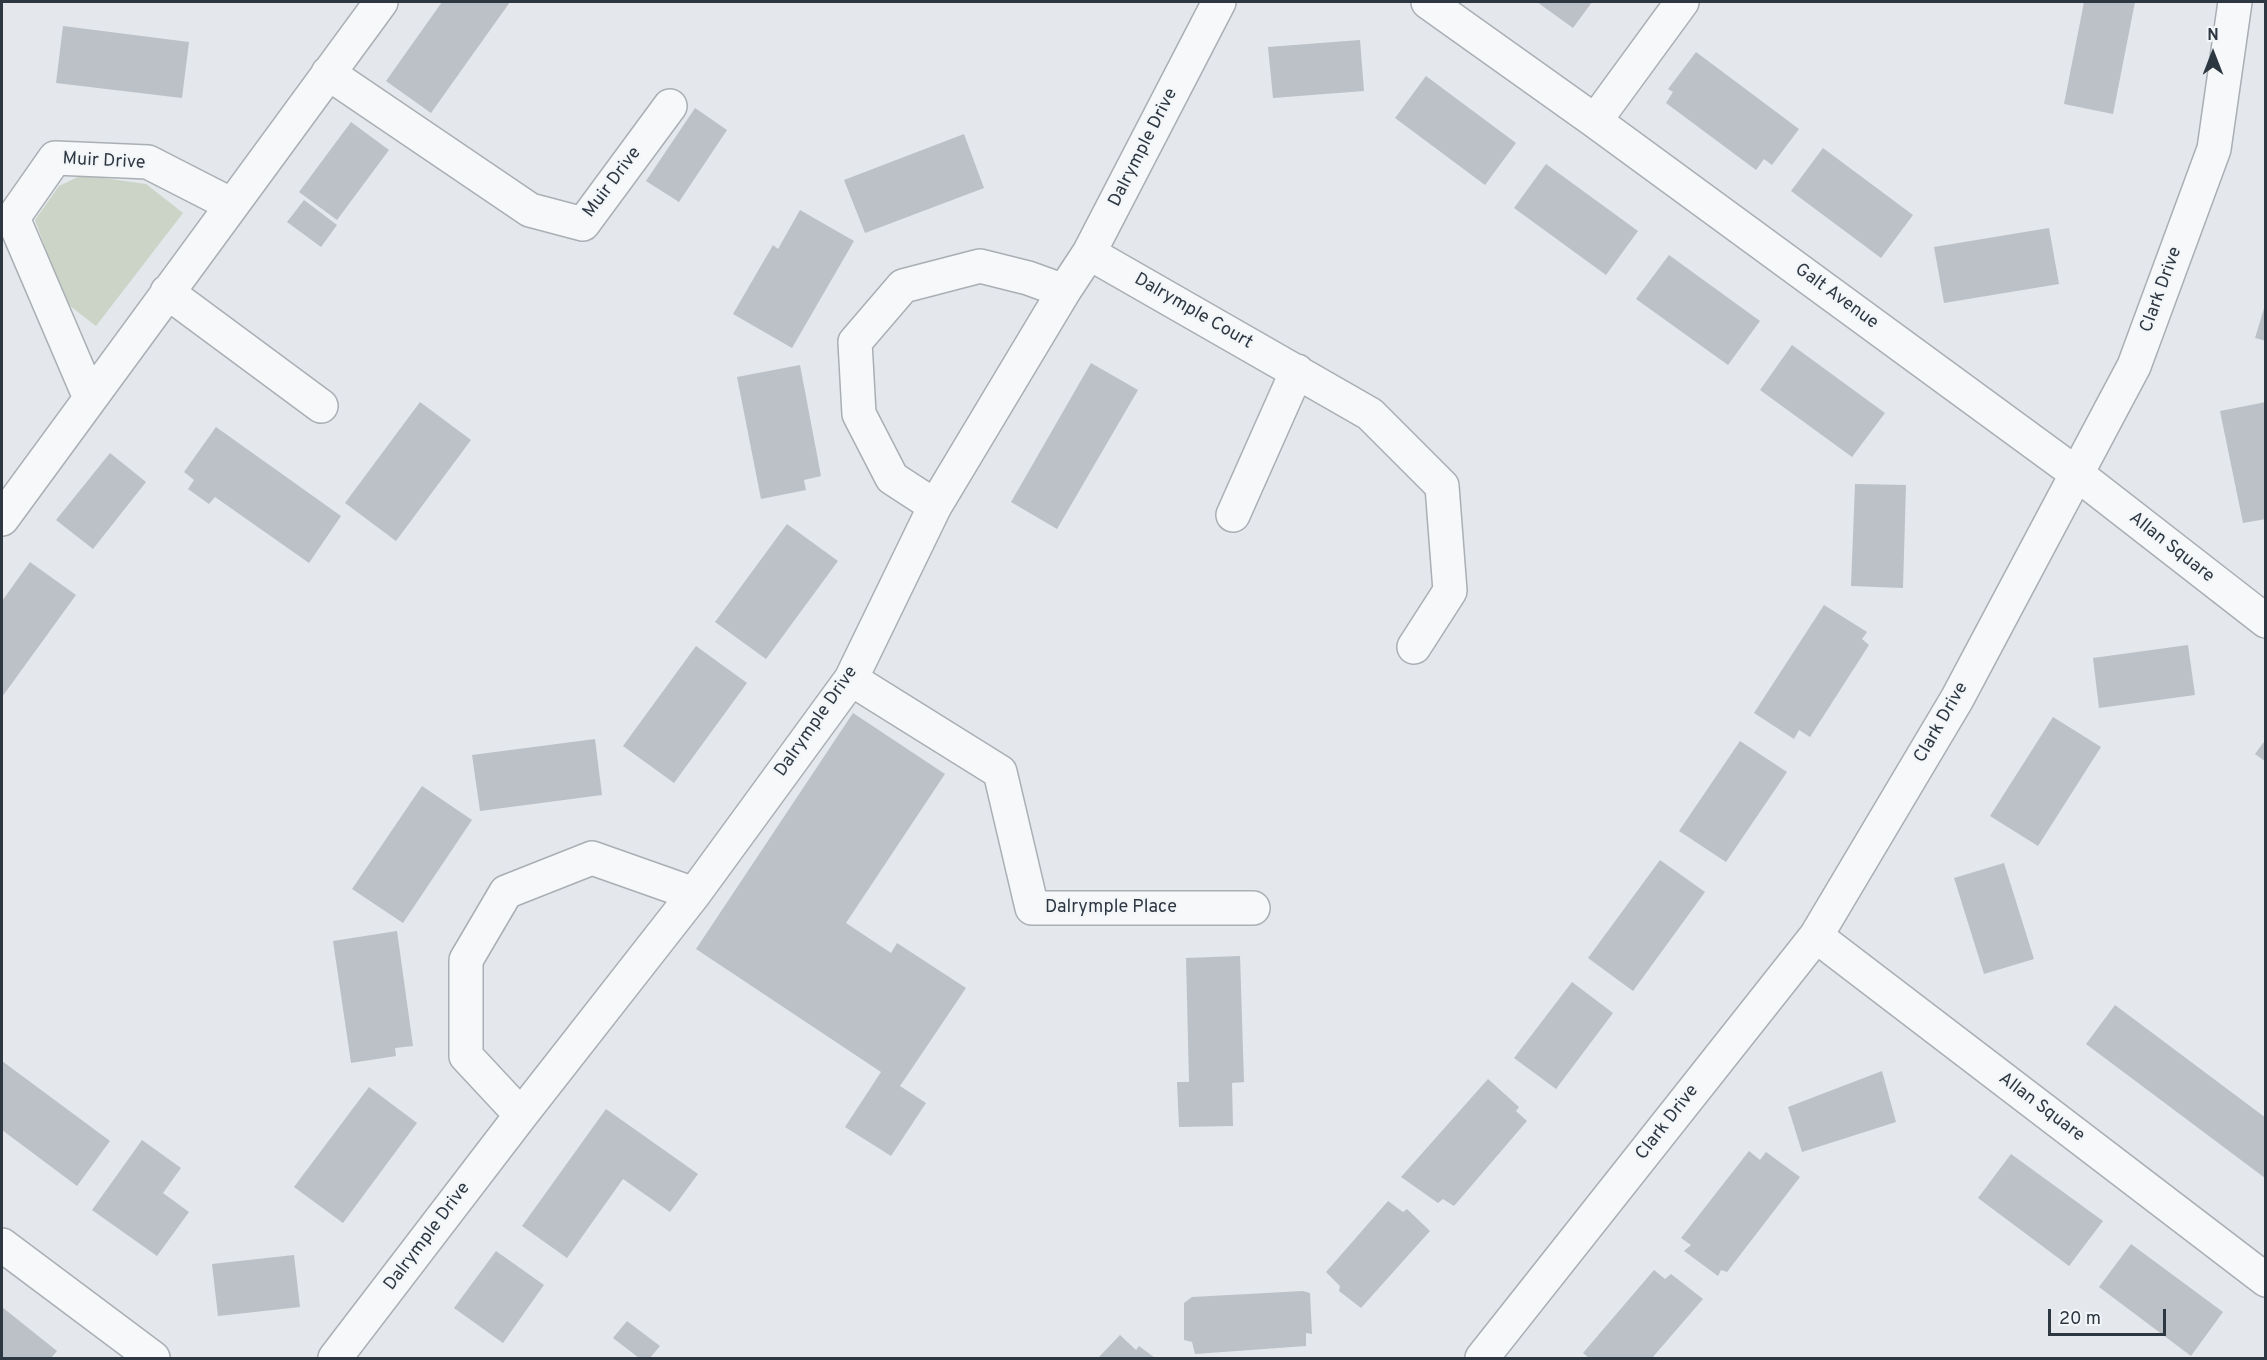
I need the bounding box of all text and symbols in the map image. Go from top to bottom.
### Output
north arrow [2183,24,2243,84]
text: N [2207,26,2219,46]
street label: Dalrymple Drive [1105,85,1183,211]
street label: Muir Drive [579,143,647,223]
street label: Muir Drive [62,149,146,175]
street label: Clark Drive [2137,244,2187,336]
street label: Galt Avenue [1790,260,1882,334]
street label: Dalrymple Court [1130,269,1256,355]
street label: Allan Square [2124,508,2218,588]
street label: Dalrymple Drive [771,663,863,781]
street label: Clark Drive [1910,679,1974,767]
street label: Dalrymple Place [1045,897,1177,919]
street label: Allan Square [1994,1069,2088,1147]
street label: Clark Drive [1632,1081,1704,1165]
street label: Dalrymple Drive [380,1179,476,1295]
scale bar [2051,1297,2170,1335]
text: 20 m [2059,1308,2101,1331]

